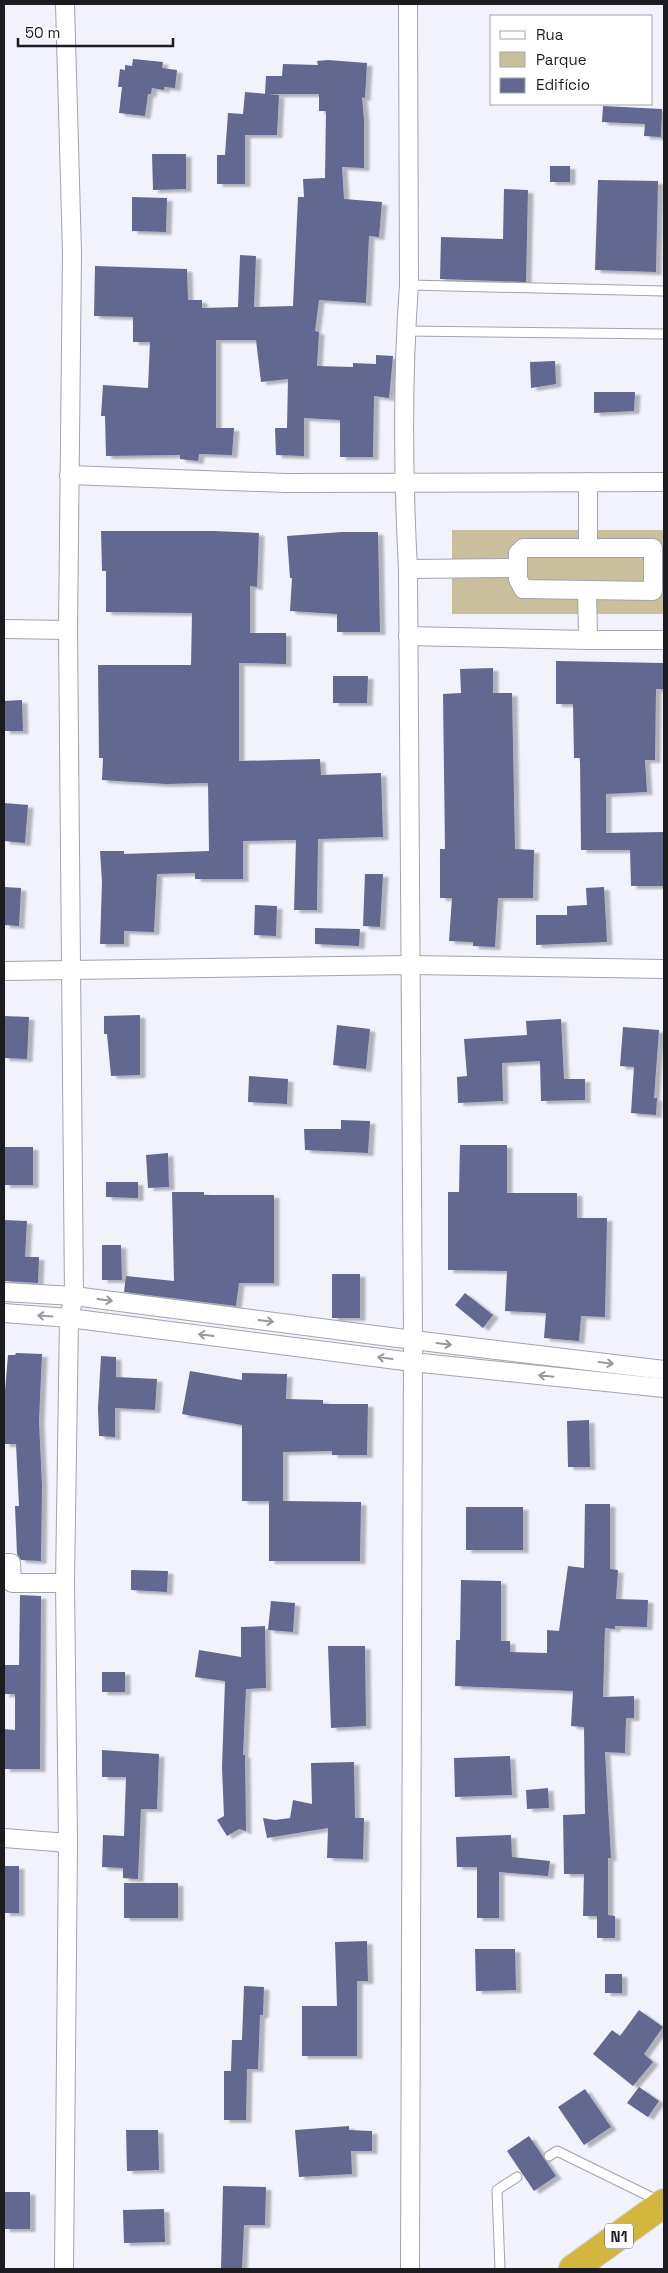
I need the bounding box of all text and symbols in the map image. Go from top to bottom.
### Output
scale bar [18,15,172,47]
legend [490,15,653,105]
text: 50 m [25,23,60,42]
text: Rua [536,25,564,44]
text: Parque [536,50,587,69]
text: Edifício [536,75,590,94]
one-way arrow [96,1295,112,1305]
one-way arrow [37,1311,53,1321]
one-way arrow [257,1316,273,1326]
one-way arrow [198,1330,214,1340]
one-way arrow [436,1339,452,1349]
one-way arrow [377,1353,393,1363]
one-way arrow [597,1358,613,1368]
one-way arrow [538,1371,554,1381]
road number: N1 [605,2224,633,2248]

